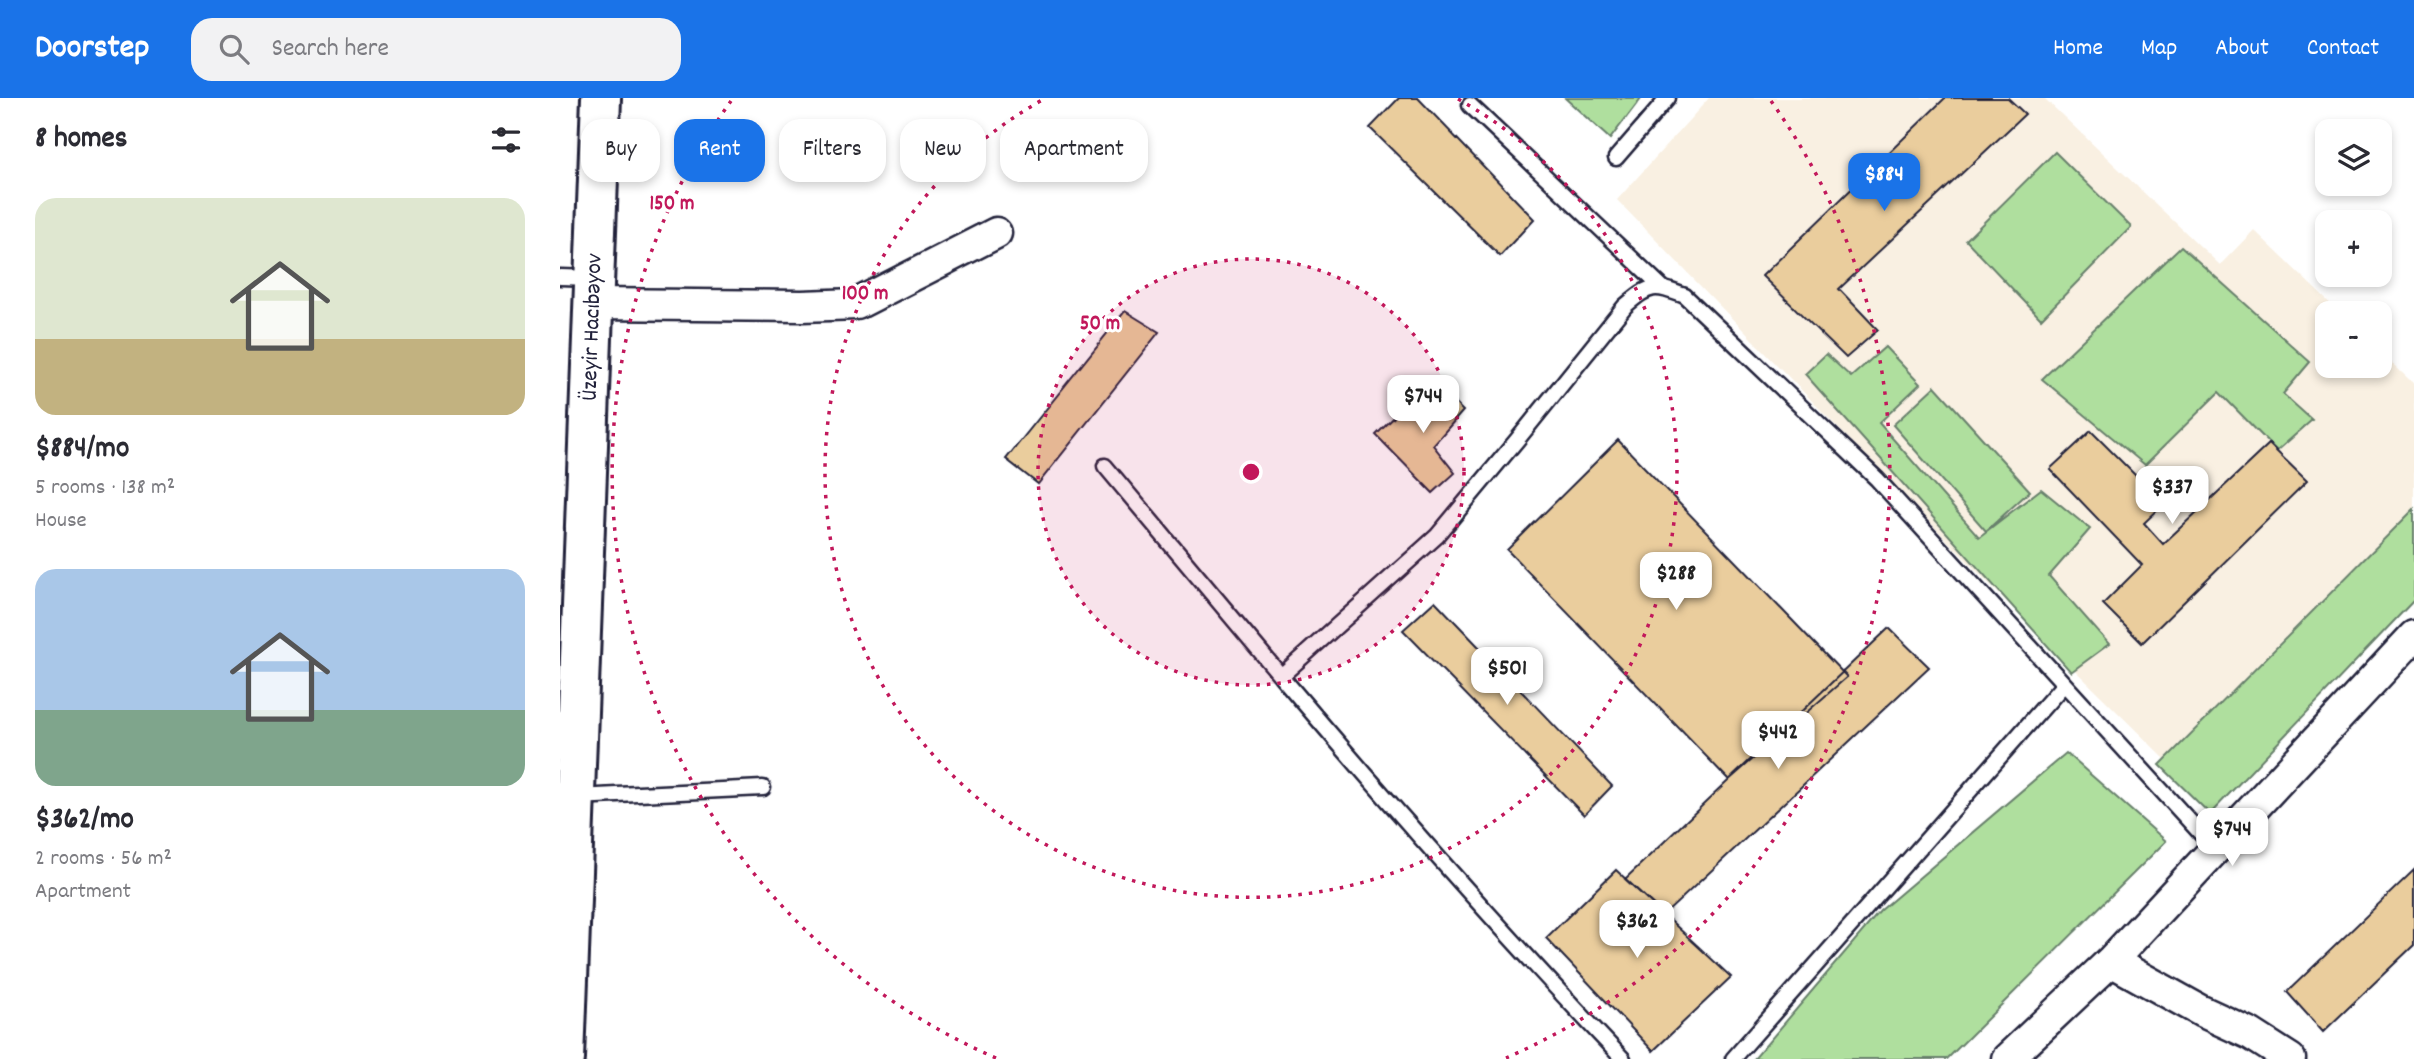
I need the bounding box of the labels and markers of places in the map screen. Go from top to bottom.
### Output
pin: $884 [1843,153,1925,213]
pin: $744 [1382,376,1464,435]
centre of rings [1239,460,1263,484]
pin: $337 [2131,466,2213,526]
pin: $288 [1635,552,1717,612]
pin: $501 [1466,648,1548,707]
pin: $442 [1737,712,1819,771]
pin: $744 [2191,808,2273,868]
pin: $362 [1596,900,1678,960]

